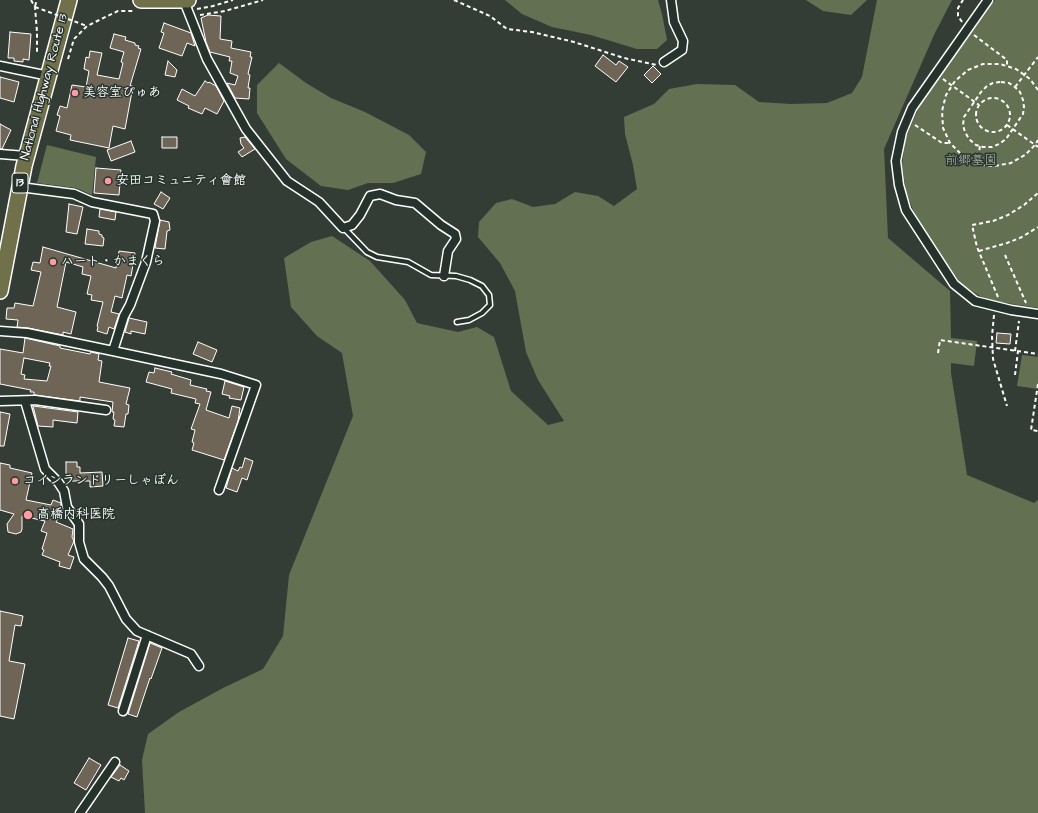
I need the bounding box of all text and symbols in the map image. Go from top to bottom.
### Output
street label: National Highway Route 13 [18,12,72,162]
place label: 美容室ぴゅあ [83,85,161,101]
marker: 美容室ぴゅあ [70,88,80,98]
park label: 前郷墓園 [945,153,997,169]
road number: 13 [12,173,28,193]
place label: 安田コミュニティ會館 [116,173,246,189]
marker: 安田コミュニティ會館 [103,176,113,186]
place label: ハート・かまくら [61,254,165,270]
marker: ハート・かまくら [48,257,58,267]
place label: コインランドリーしゃぼん [23,473,179,489]
marker: コインランドリーしゃぼん [10,476,20,486]
place label: 高橋内科医院 [37,507,115,523]
marker: 高橋内科医院 [22,509,34,521]

